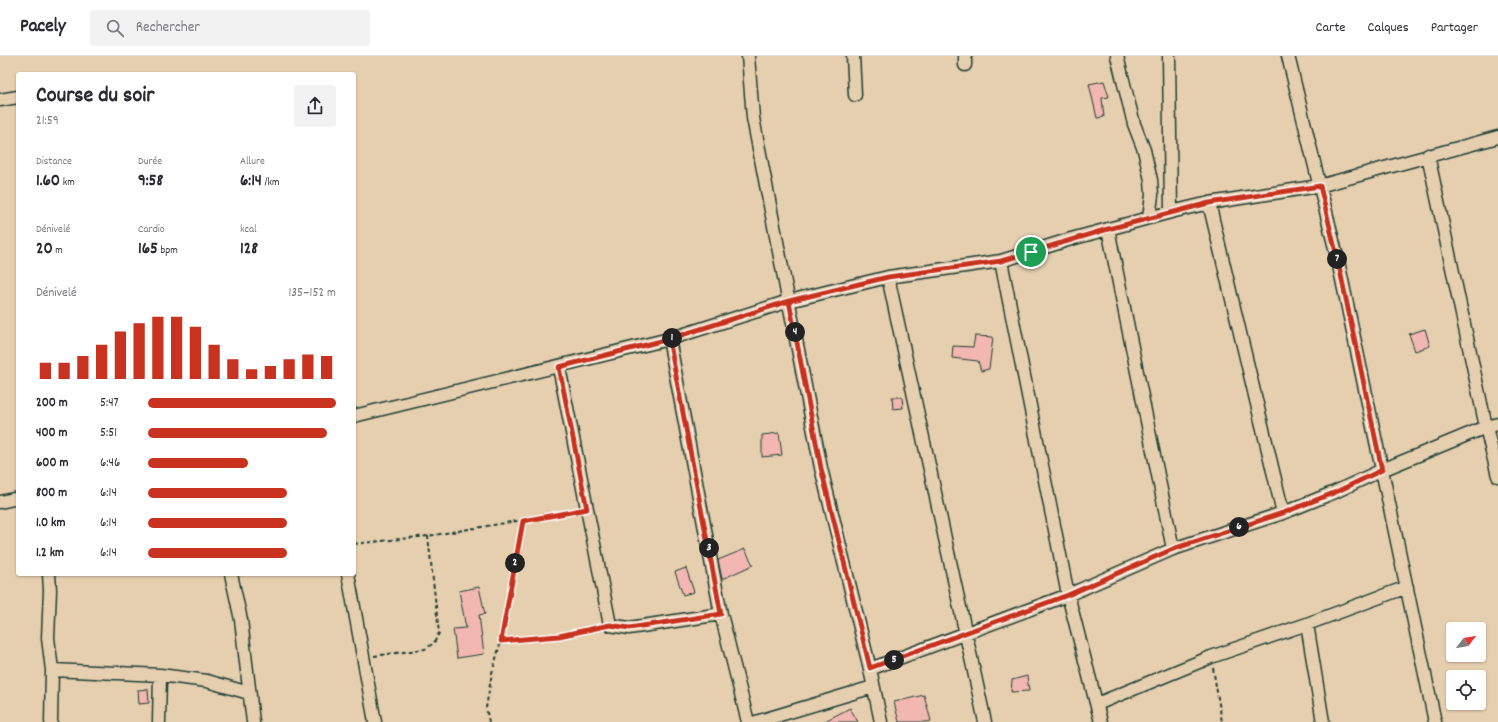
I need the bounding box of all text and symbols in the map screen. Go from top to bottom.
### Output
search box [90,10,370,46]
text: Pacely [20,14,66,41]
icon: search [104,17,126,39]
text: Rechercher [136,17,200,39]
text: Carte [1316,18,1346,38]
text: Calques [1368,18,1409,38]
text: Partager [1431,18,1478,38]
text: Course du soir [36,81,154,112]
button: share [294,85,336,127]
text: 21:59 [36,112,59,131]
text: Distance [36,154,72,170]
text: Durée [138,154,162,170]
text: Allure [240,154,265,170]
text: 1.60 [36,170,60,194]
text: 9:58 [138,170,163,194]
text: 6:14 [240,170,262,194]
text: km [60,175,75,191]
text: /km [262,175,280,191]
text: Dénivelé [36,222,70,238]
text: Cardio [138,222,165,238]
text: kcal [240,222,257,238]
pin [1014,235,1048,269]
text: 20 [36,238,53,262]
text: 165 [138,238,158,262]
text: 128 [240,238,258,262]
icon: arrive [1020,241,1042,263]
text: m [53,243,63,259]
text: bpm [158,243,178,259]
pin: 7 [1327,249,1347,269]
text: 7 [1335,251,1339,267]
text: Dénivelé [36,284,77,303]
text: 135–152 m [288,284,336,303]
pin: 4 [785,322,805,342]
text: 4 [793,324,797,340]
pin: 1 [662,328,682,348]
text: 1 [671,330,673,346]
text: 200 m [36,394,68,413]
text: 5:47 [100,394,119,413]
text: 400 m [36,424,67,443]
text: 5:51 [100,424,117,443]
text: 600 m [36,454,68,473]
text: 6:46 [100,454,120,473]
text: 800 m [36,484,67,503]
text: 6:14 [100,484,117,503]
text: 1.0 km [36,514,65,533]
text: 6:14 [100,514,117,533]
pin: 6 [1229,517,1249,537]
text: 6 [1236,519,1242,535]
pin: 3 [699,538,719,558]
text: 3 [707,540,711,556]
text: 1.2 km [36,544,64,563]
text: 6:14 [100,544,117,563]
pin: 2 [505,553,525,573]
text: 2 [513,555,517,571]
north arrow [1446,622,1486,662]
map controls [1446,622,1486,710]
pin: 5 [884,650,904,670]
text: 5 [891,652,897,668]
button: locate [1446,670,1486,710]

